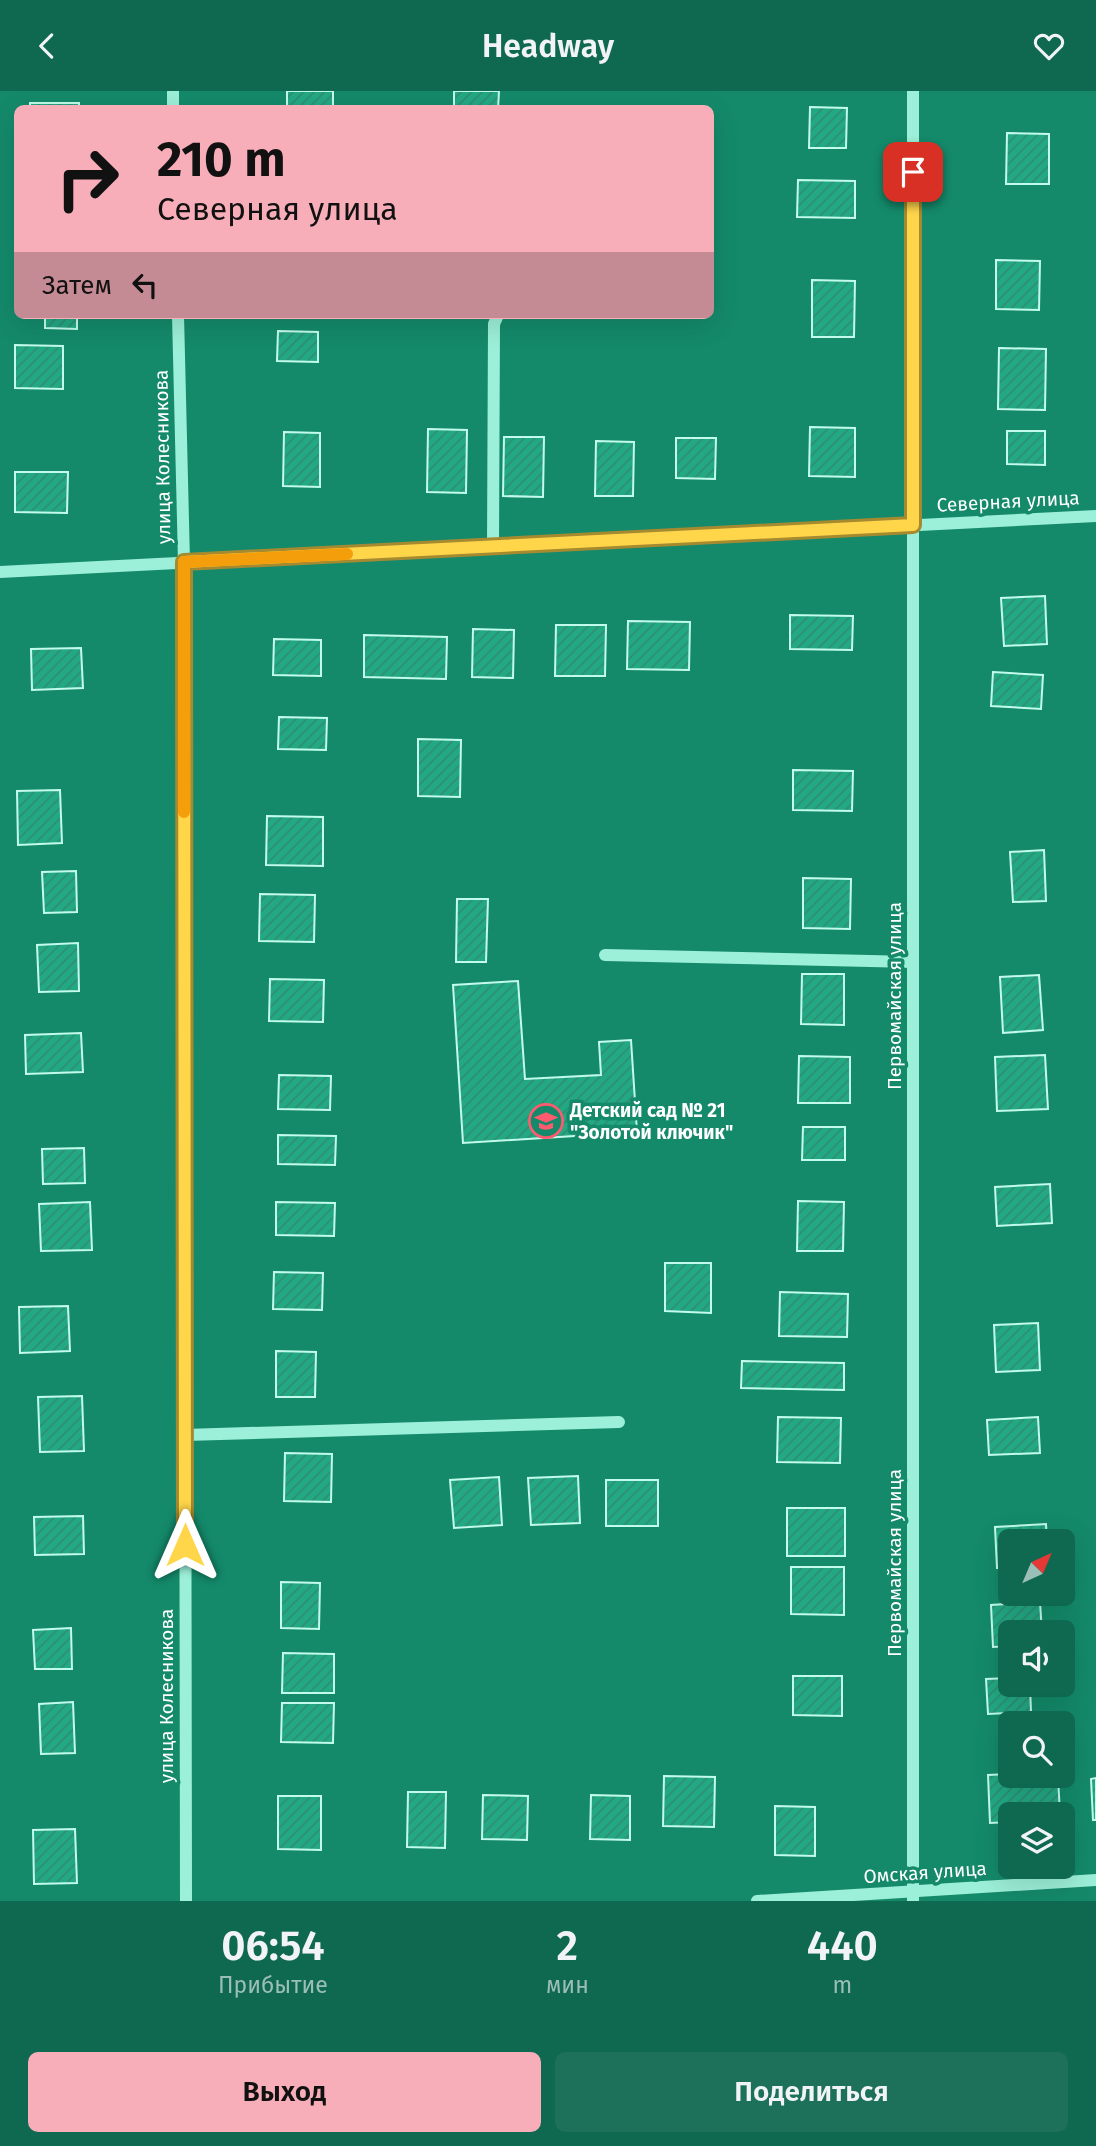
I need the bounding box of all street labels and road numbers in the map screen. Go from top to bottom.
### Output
street label: улица Колесникова [149,370,176,544]
street label: Северная улица [936,486,1080,517]
street label: Первомайская улица [883,902,906,1090]
street label: Первомайская улица [883,1469,906,1657]
street label: улица Колесникова [155,1609,178,1783]
street label: Омская улица [863,1857,987,1888]

